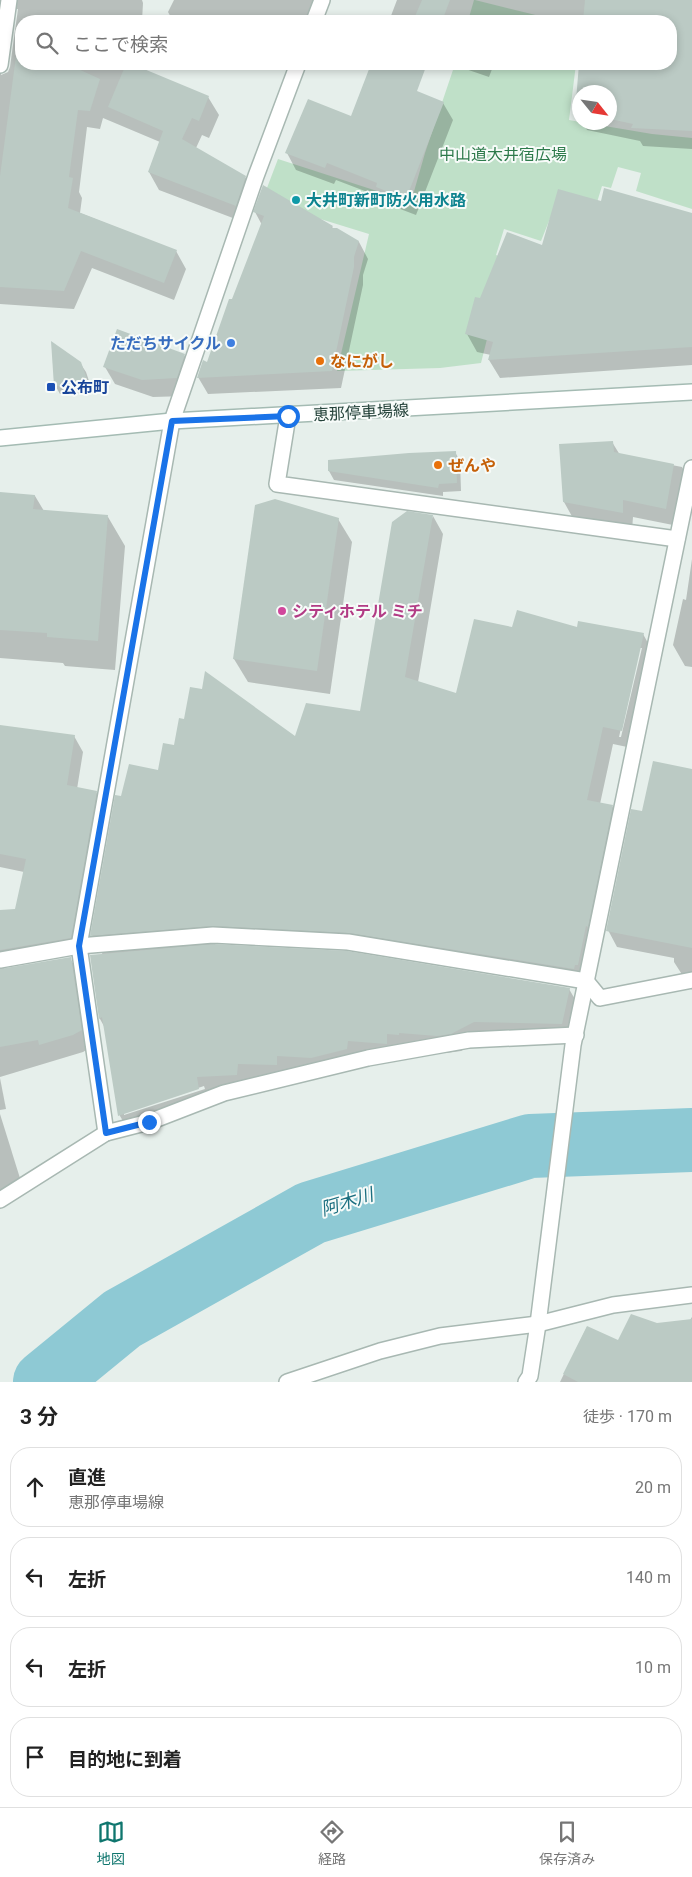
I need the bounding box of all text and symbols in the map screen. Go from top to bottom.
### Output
search box [15,15,677,70]
icon: search [33,29,61,57]
text: ここで検索 [73,33,168,56]
north arrow [572,85,617,130]
park label: 中山道大井宿広場 [439,145,567,164]
place label: 大井町新町防火用水路 [306,191,466,210]
marker: 大井町新町防火用水路 [290,194,302,206]
place label: ただちサイクル [110,334,221,353]
marker: ただちサイクル [225,337,237,349]
place label: なにがし [330,352,394,371]
marker: なにがし [314,355,326,367]
place label: 公布町 [61,378,109,397]
marker: 公布町 [45,381,57,393]
street label: 恵那停車場線 [313,400,409,424]
route start [277,405,300,428]
place label: ぜんや [448,456,496,475]
marker: ぜんや [432,459,444,471]
place label: シティホテル ミチ [292,602,423,621]
marker: シティホテル ミチ [276,605,288,617]
route end [138,1111,161,1134]
water label: 阿木川 [318,1183,378,1219]
text: 3 分 [20,1405,58,1429]
text: 徒歩 · 170 m [583,1407,672,1426]
text: 直進 [68,1466,106,1489]
icon: ahead [21,1473,49,1501]
text: 20 m [635,1478,671,1497]
text: 恵那停車場線 [68,1493,164,1512]
icon: left [21,1563,49,1591]
text: 左折 [68,1568,106,1591]
text: 140 m [626,1568,671,1587]
icon: left [21,1653,49,1681]
text: 左折 [68,1658,106,1681]
text: 10 m [635,1658,671,1677]
icon: arrive [21,1743,49,1771]
text: 目的地に到着 [68,1748,182,1771]
tab: 地図 [97,1818,125,1868]
tab: 経路 [318,1818,346,1868]
tab: 保存済み [539,1818,595,1868]

